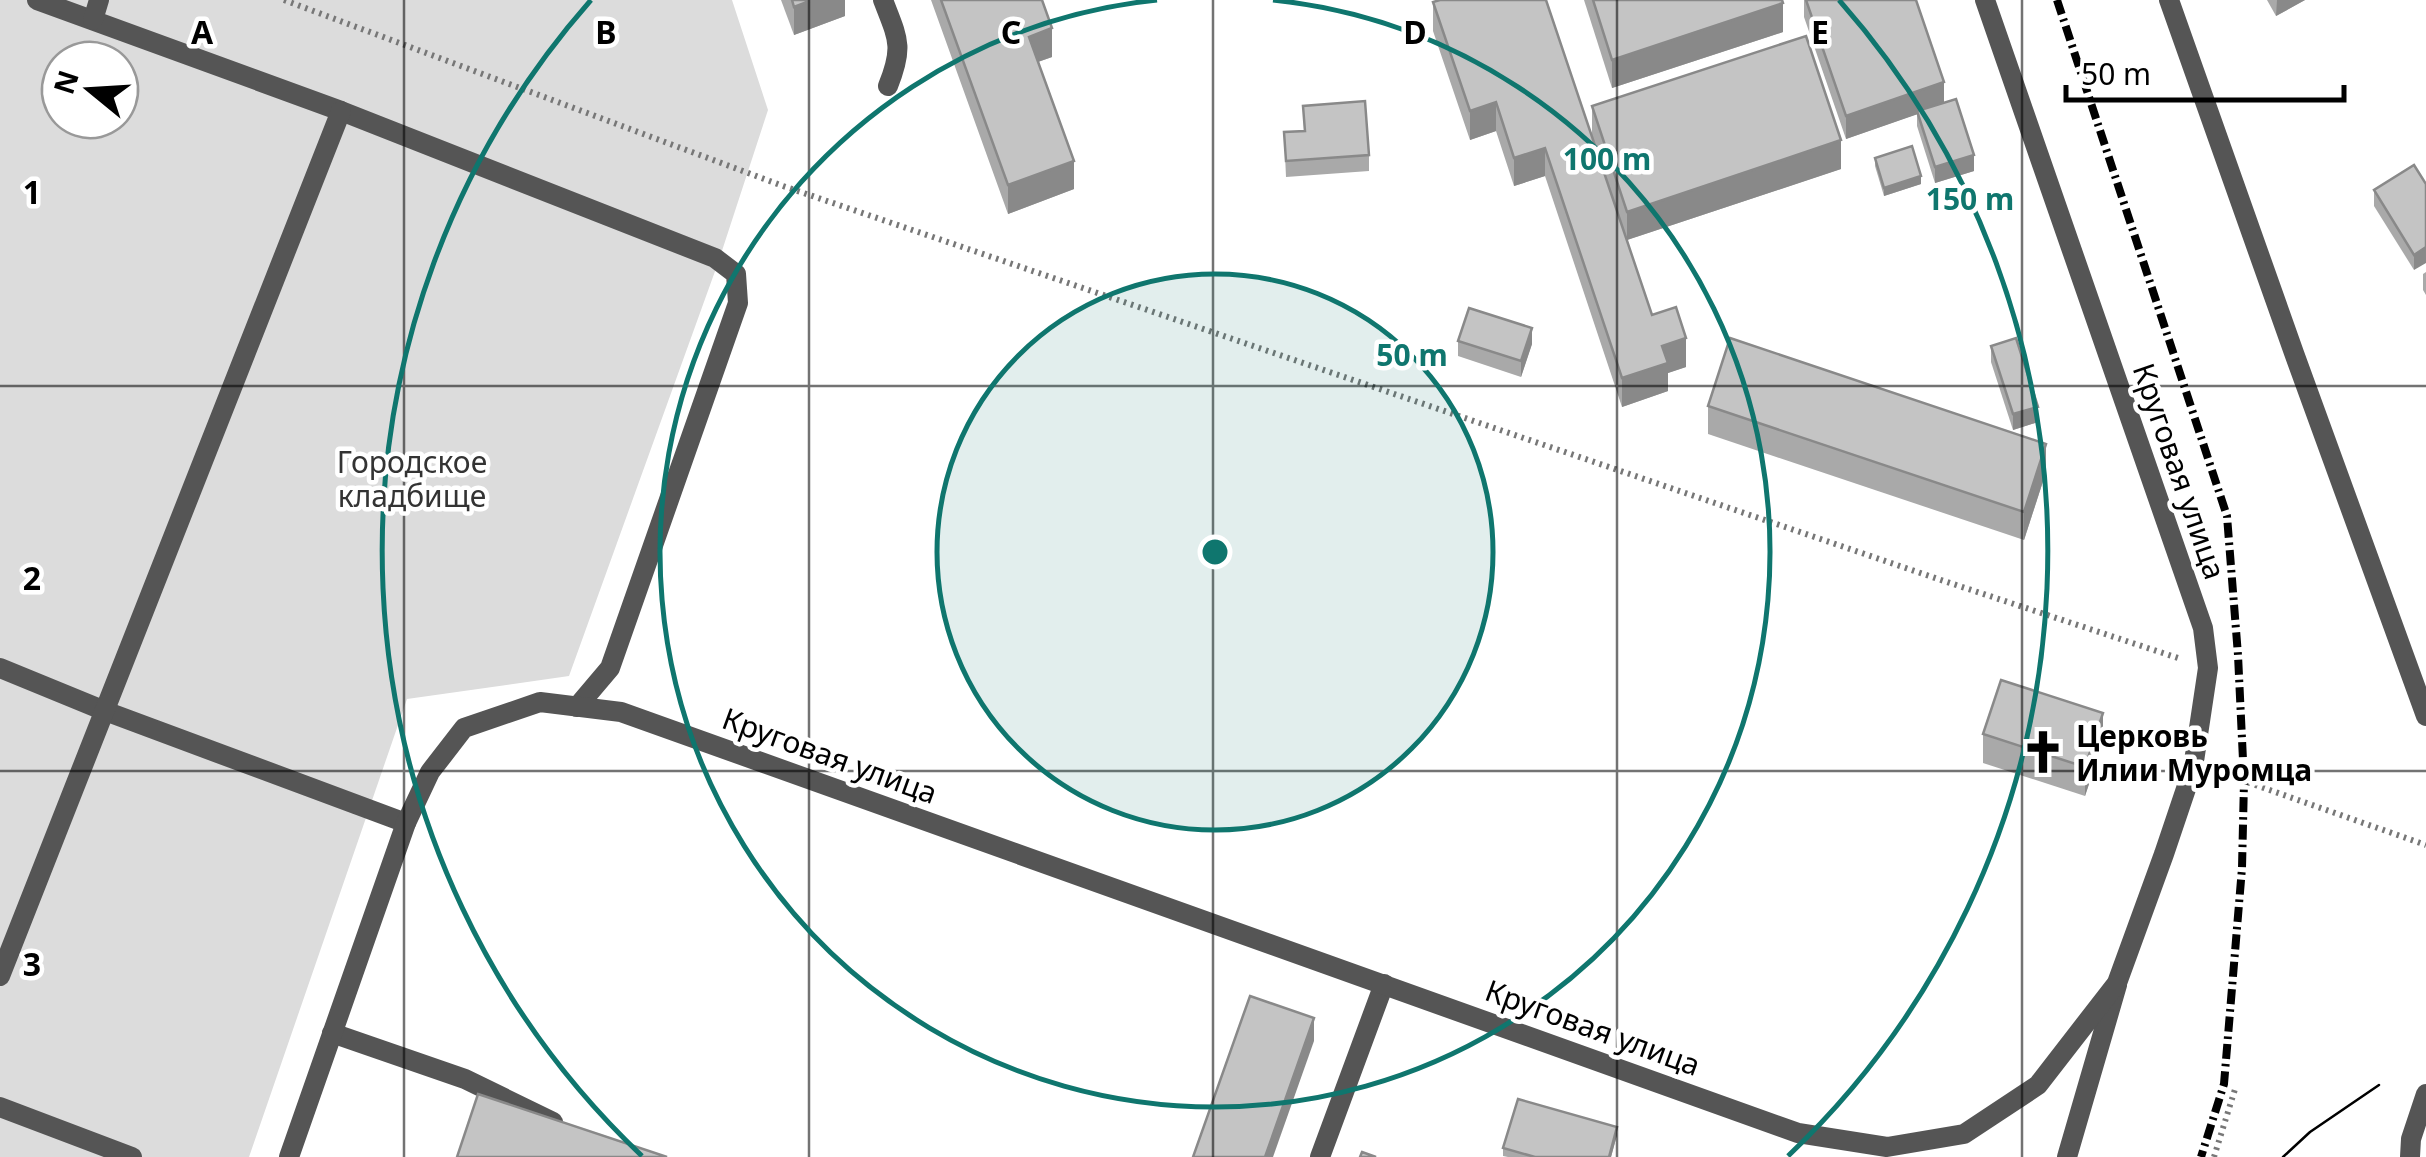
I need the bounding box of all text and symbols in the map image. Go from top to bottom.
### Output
text: A [191,10,214,53]
text: B [595,10,617,53]
text: C [1001,10,1021,53]
text: D [1403,10,1427,53]
text: E [1811,10,1829,53]
north arrow [40,40,140,140]
scale bar [2066,40,2344,102]
text: 50 m [2081,53,2151,94]
text: N [44,65,87,99]
text: 100 m [1563,138,1651,179]
text: 1 [23,170,41,213]
text: 150 m [1926,178,2014,219]
text: 50 m [1376,334,1448,375]
street label: Круговая улица [2124,358,2236,584]
park label: Городское кладбище [337,441,487,516]
centre of rings [1197,534,1233,570]
text: 2 [23,556,41,599]
street label: Круговая улица [717,697,943,813]
place label: Церковь Илии Муромца [2076,715,2312,790]
church icon: Церковь Илии Муромца [2019,728,2067,776]
text: 3 [23,942,41,985]
street label: Круговая улица [1480,969,1706,1085]

